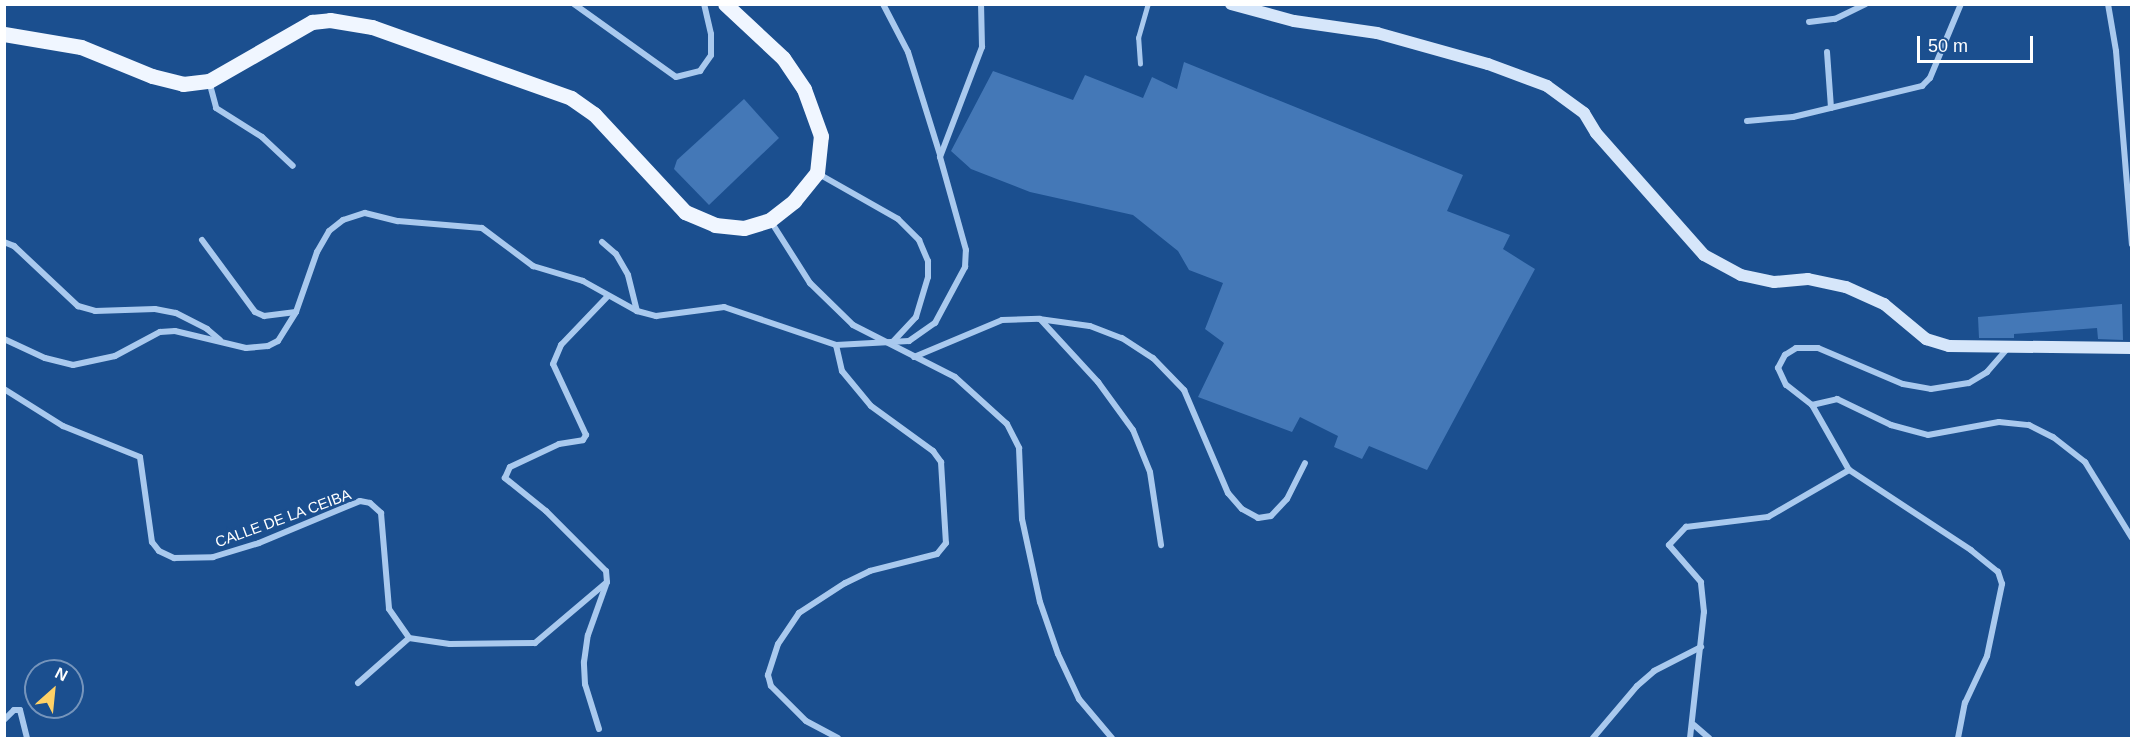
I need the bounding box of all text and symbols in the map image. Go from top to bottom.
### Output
scale bar [1920,24,2036,62]
text: 50 m [1928,36,1968,56]
street label: CALLE DE LA CEIBA [212,485,354,551]
north arrow [24,659,84,719]
text: N [52,664,71,684]

